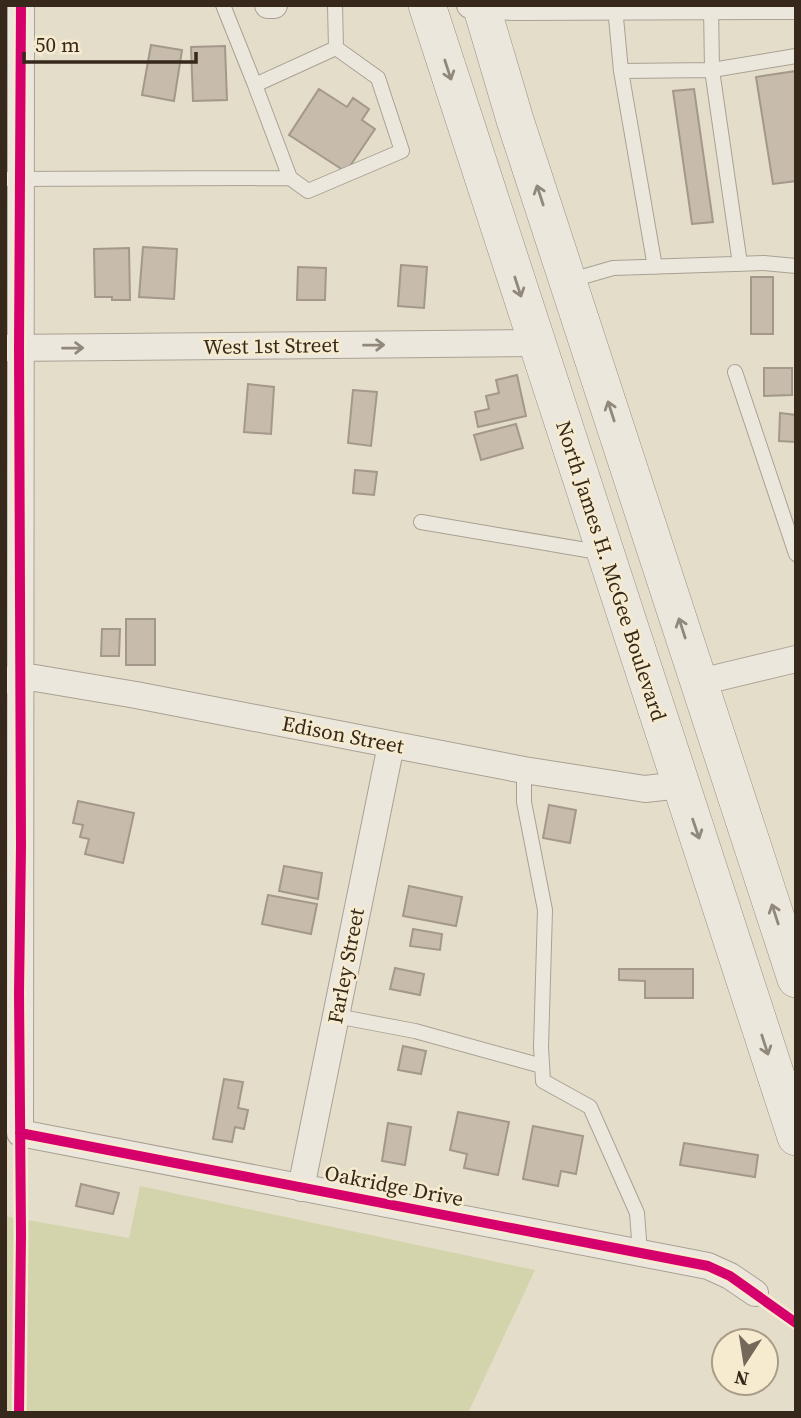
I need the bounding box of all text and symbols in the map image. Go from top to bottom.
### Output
scale bar [24,21,196,65]
text: 50 m [35,30,80,59]
one-way arrow [443,59,455,81]
one-way arrow [533,185,545,207]
one-way arrow [513,275,526,297]
street label: West 1st Street [203,330,339,361]
one-way arrow [363,338,386,352]
one-way arrow [62,341,85,355]
one-way arrow [604,401,616,423]
street label: North James H. McGee Boulevard [549,417,674,725]
one-way arrow [674,617,687,639]
street label: Edison Street [280,709,407,761]
one-way arrow [691,817,703,839]
one-way arrow [767,903,780,925]
street label: Farley Street [320,905,371,1026]
one-way arrow [760,1034,772,1056]
street label: Oakridge Drive [322,1158,466,1213]
north arrow [710,1327,780,1397]
text: N [732,1364,751,1393]

